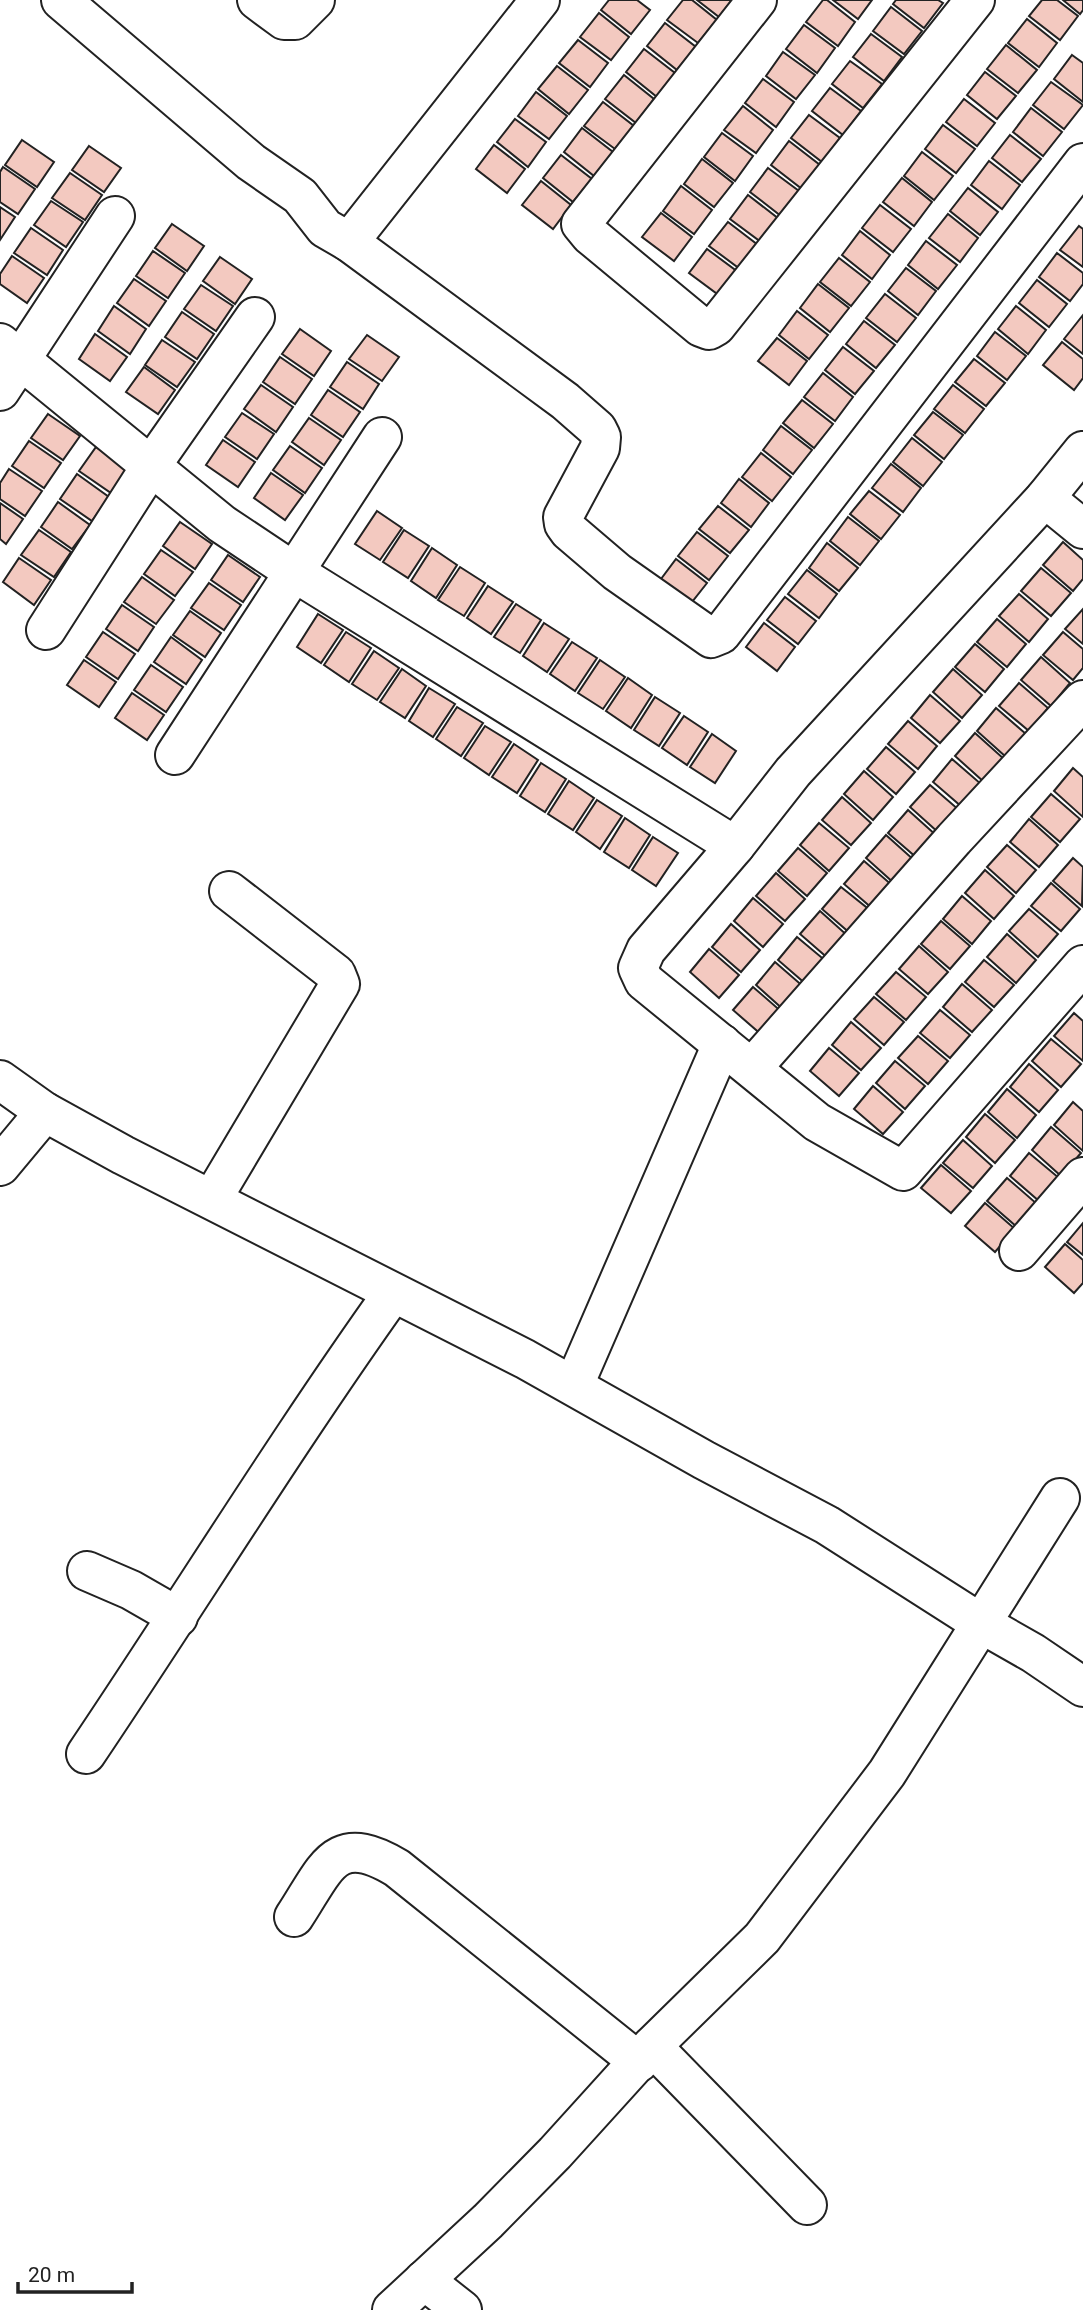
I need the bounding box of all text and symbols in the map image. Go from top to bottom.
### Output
scale bar [18,2250,131,2294]
text: 20 m [28,2263,75,2287]

